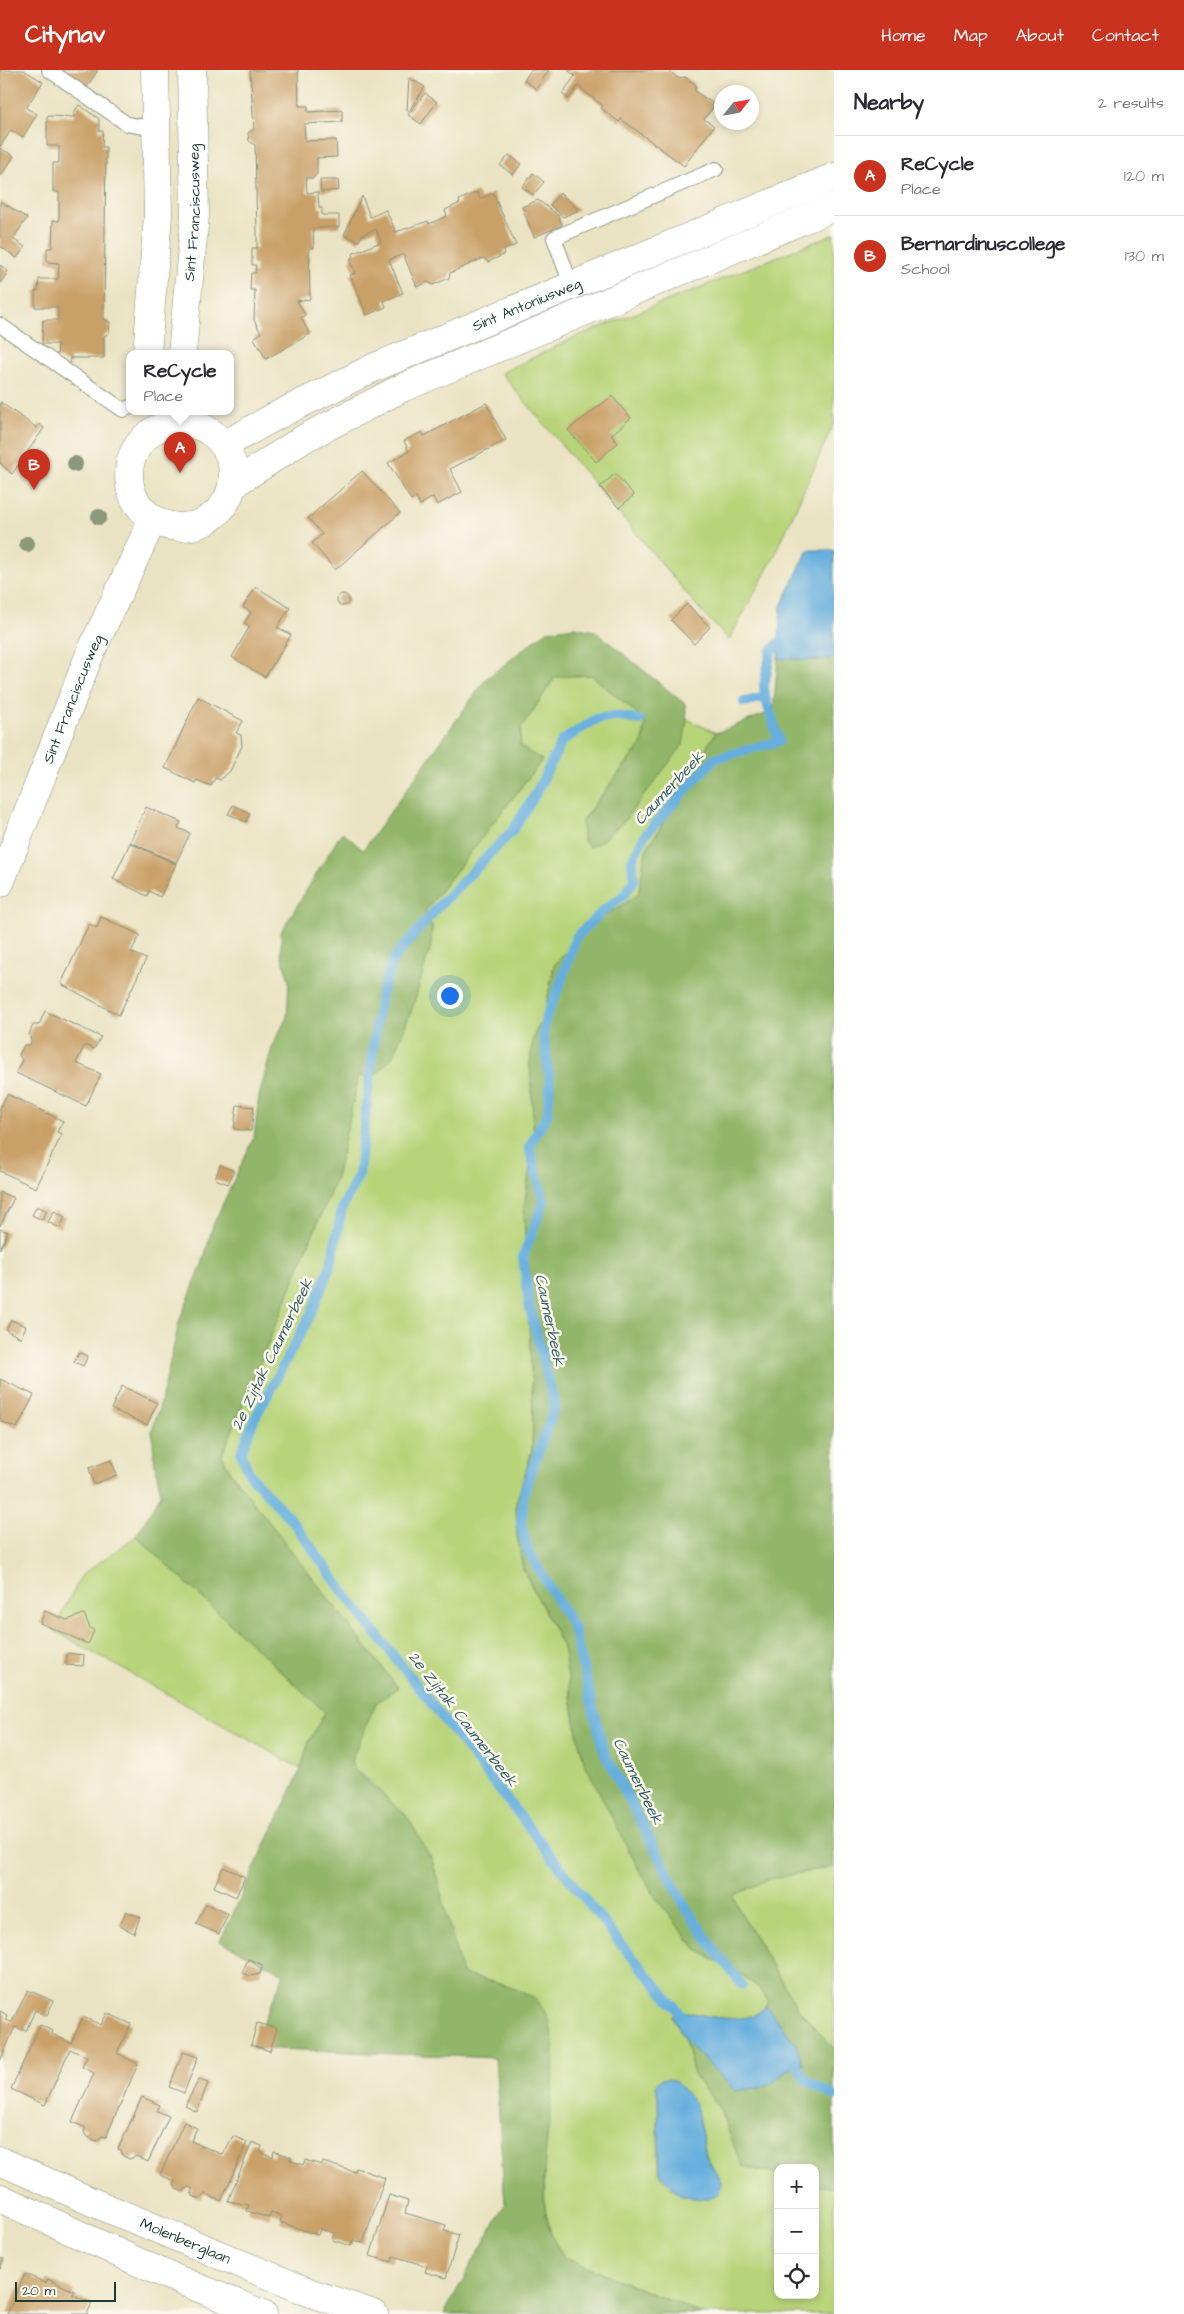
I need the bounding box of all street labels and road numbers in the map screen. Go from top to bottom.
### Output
street label: Sint Franciscusweg [178,143,206,282]
street label: Sint Antoniusweg [469,272,585,336]
street label: Sint Franciscusweg [37,631,109,766]
street label: Molenberglaan [137,2213,235,2269]

